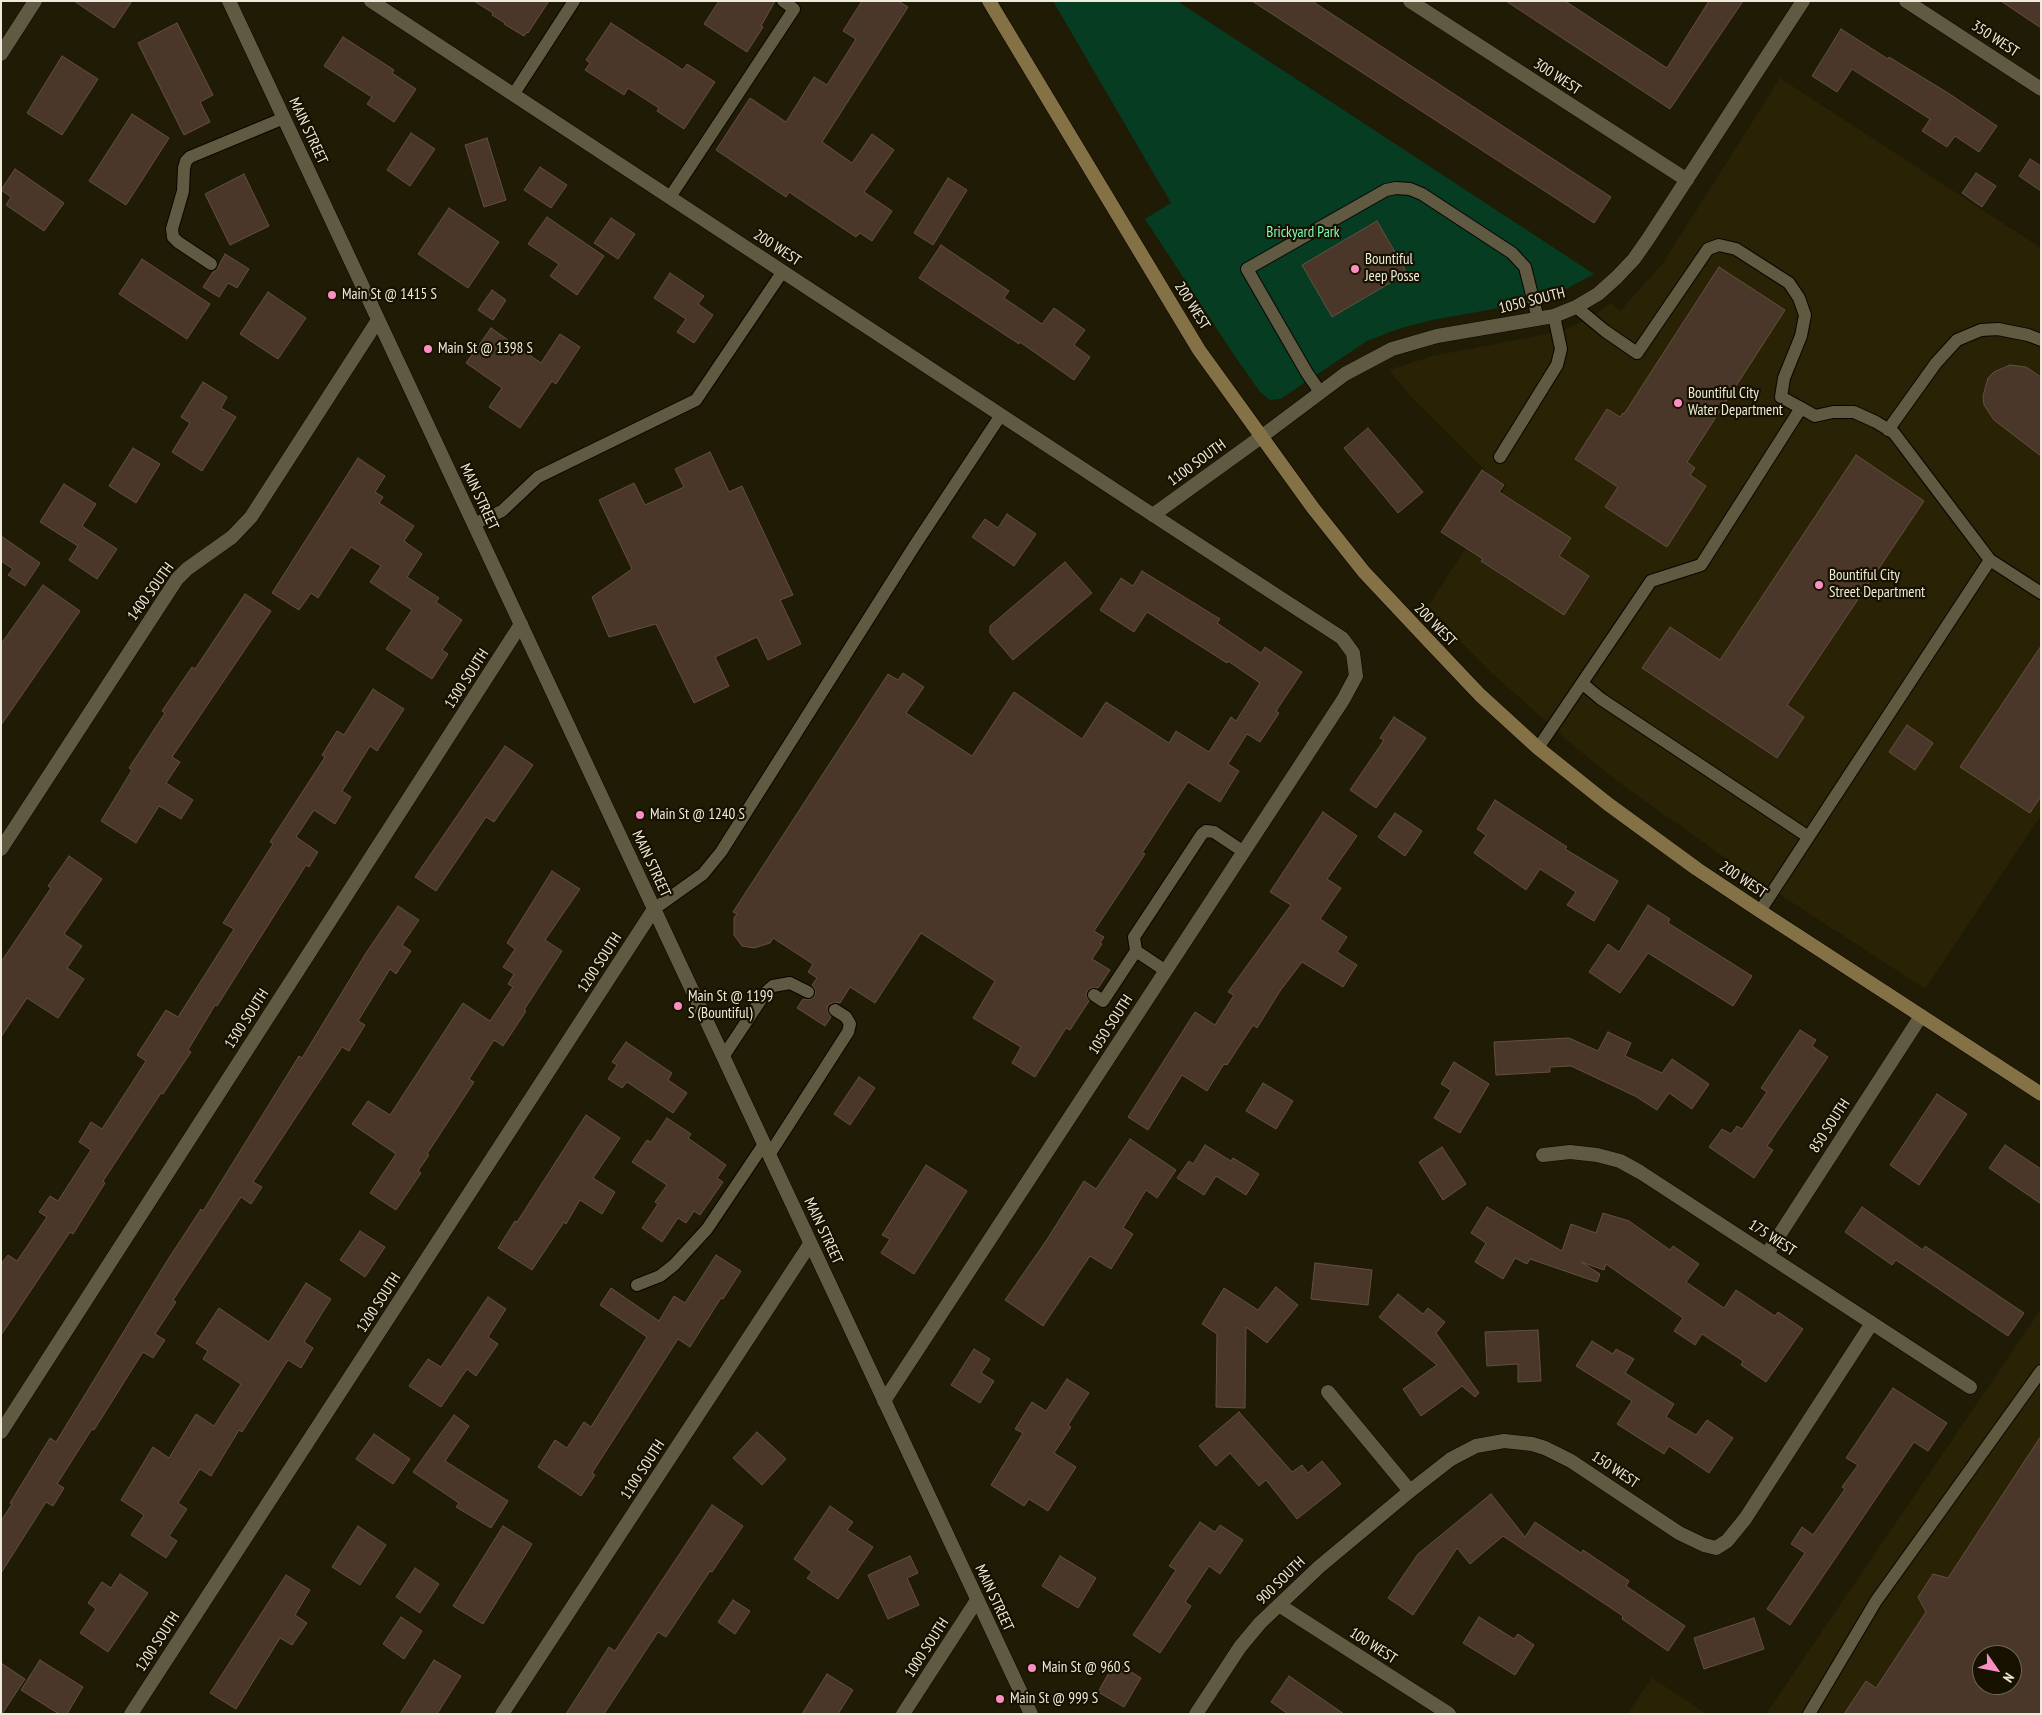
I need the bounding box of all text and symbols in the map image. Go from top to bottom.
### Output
street label: 350 WEST [1968,17,2022,61]
street label: 300 WEST [1530,55,1584,99]
street label: MAIN STREET [285,95,331,167]
park label: Brickyard Park [1266,224,1340,242]
street label: 200 WEST [750,226,804,270]
place label: Bountiful Jeep Posse [1365,251,1420,286]
marker: Bountiful Jeep Posse [1349,263,1361,275]
street label: 200 WEST [1170,279,1214,333]
street label: 1050 SOUTH [1497,284,1567,318]
place label: Main St @ 1415 S [342,286,437,304]
marker: Main St @ 1415 S [326,289,338,301]
place label: Main St @ 1398 S [438,340,533,358]
marker: Main St @ 1398 S [422,343,434,355]
place label: Bountiful City Water Department [1688,385,1783,420]
marker: Bountiful City Water Department [1672,397,1684,409]
street label: 1100 SOUTH [1164,436,1230,490]
street label: MAIN STREET [456,461,502,533]
street label: 1400 SOUTH [124,559,178,625]
place label: Bountiful City Street Department [1829,567,1925,602]
marker: Bountiful City Street Department [1813,579,1825,591]
street label: 200 WEST [1410,600,1460,650]
street label: 1300 SOUTH [441,646,493,712]
place label: Main St @ 1240 S [650,806,745,824]
marker: Main St @ 1240 S [634,809,646,821]
street label: MAIN STREET [628,828,674,900]
street label: 200 WEST [1716,858,1770,902]
street label: 1200 SOUTH [574,930,626,996]
street label: 1300 SOUTH [221,986,273,1052]
place label: Main St @ 1199 S (Bountiful) [688,988,773,1023]
street label: 1050 SOUTH [1085,992,1137,1058]
marker: Main St @ 1199 S (Bountiful) [672,1000,684,1012]
street label: 850 SOUTH [1806,1096,1854,1156]
street label: MAIN STREET [800,1195,846,1267]
street label: 175 WEST [1745,1216,1799,1260]
street label: 1200 SOUTH [353,1270,405,1336]
street label: 1100 SOUTH [617,1437,669,1503]
street label: 150 WEST [1588,1448,1642,1492]
street label: 900 SOUTH [1253,1553,1309,1609]
street label: MAIN STREET [971,1562,1017,1634]
street label: 1200 SOUTH [132,1609,184,1675]
street label: 1000 SOUTH [901,1615,953,1681]
street label: 100 WEST [1346,1624,1400,1668]
north arrow [1972,1645,2022,1695]
place label: Main St @ 960 S [1042,1659,1130,1677]
marker: Main St @ 960 S [1026,1662,1038,1674]
text: N [1999,1670,2018,1686]
place label: Main St @ 999 S [1010,1690,1098,1708]
marker: Main St @ 999 S [994,1693,1006,1705]

